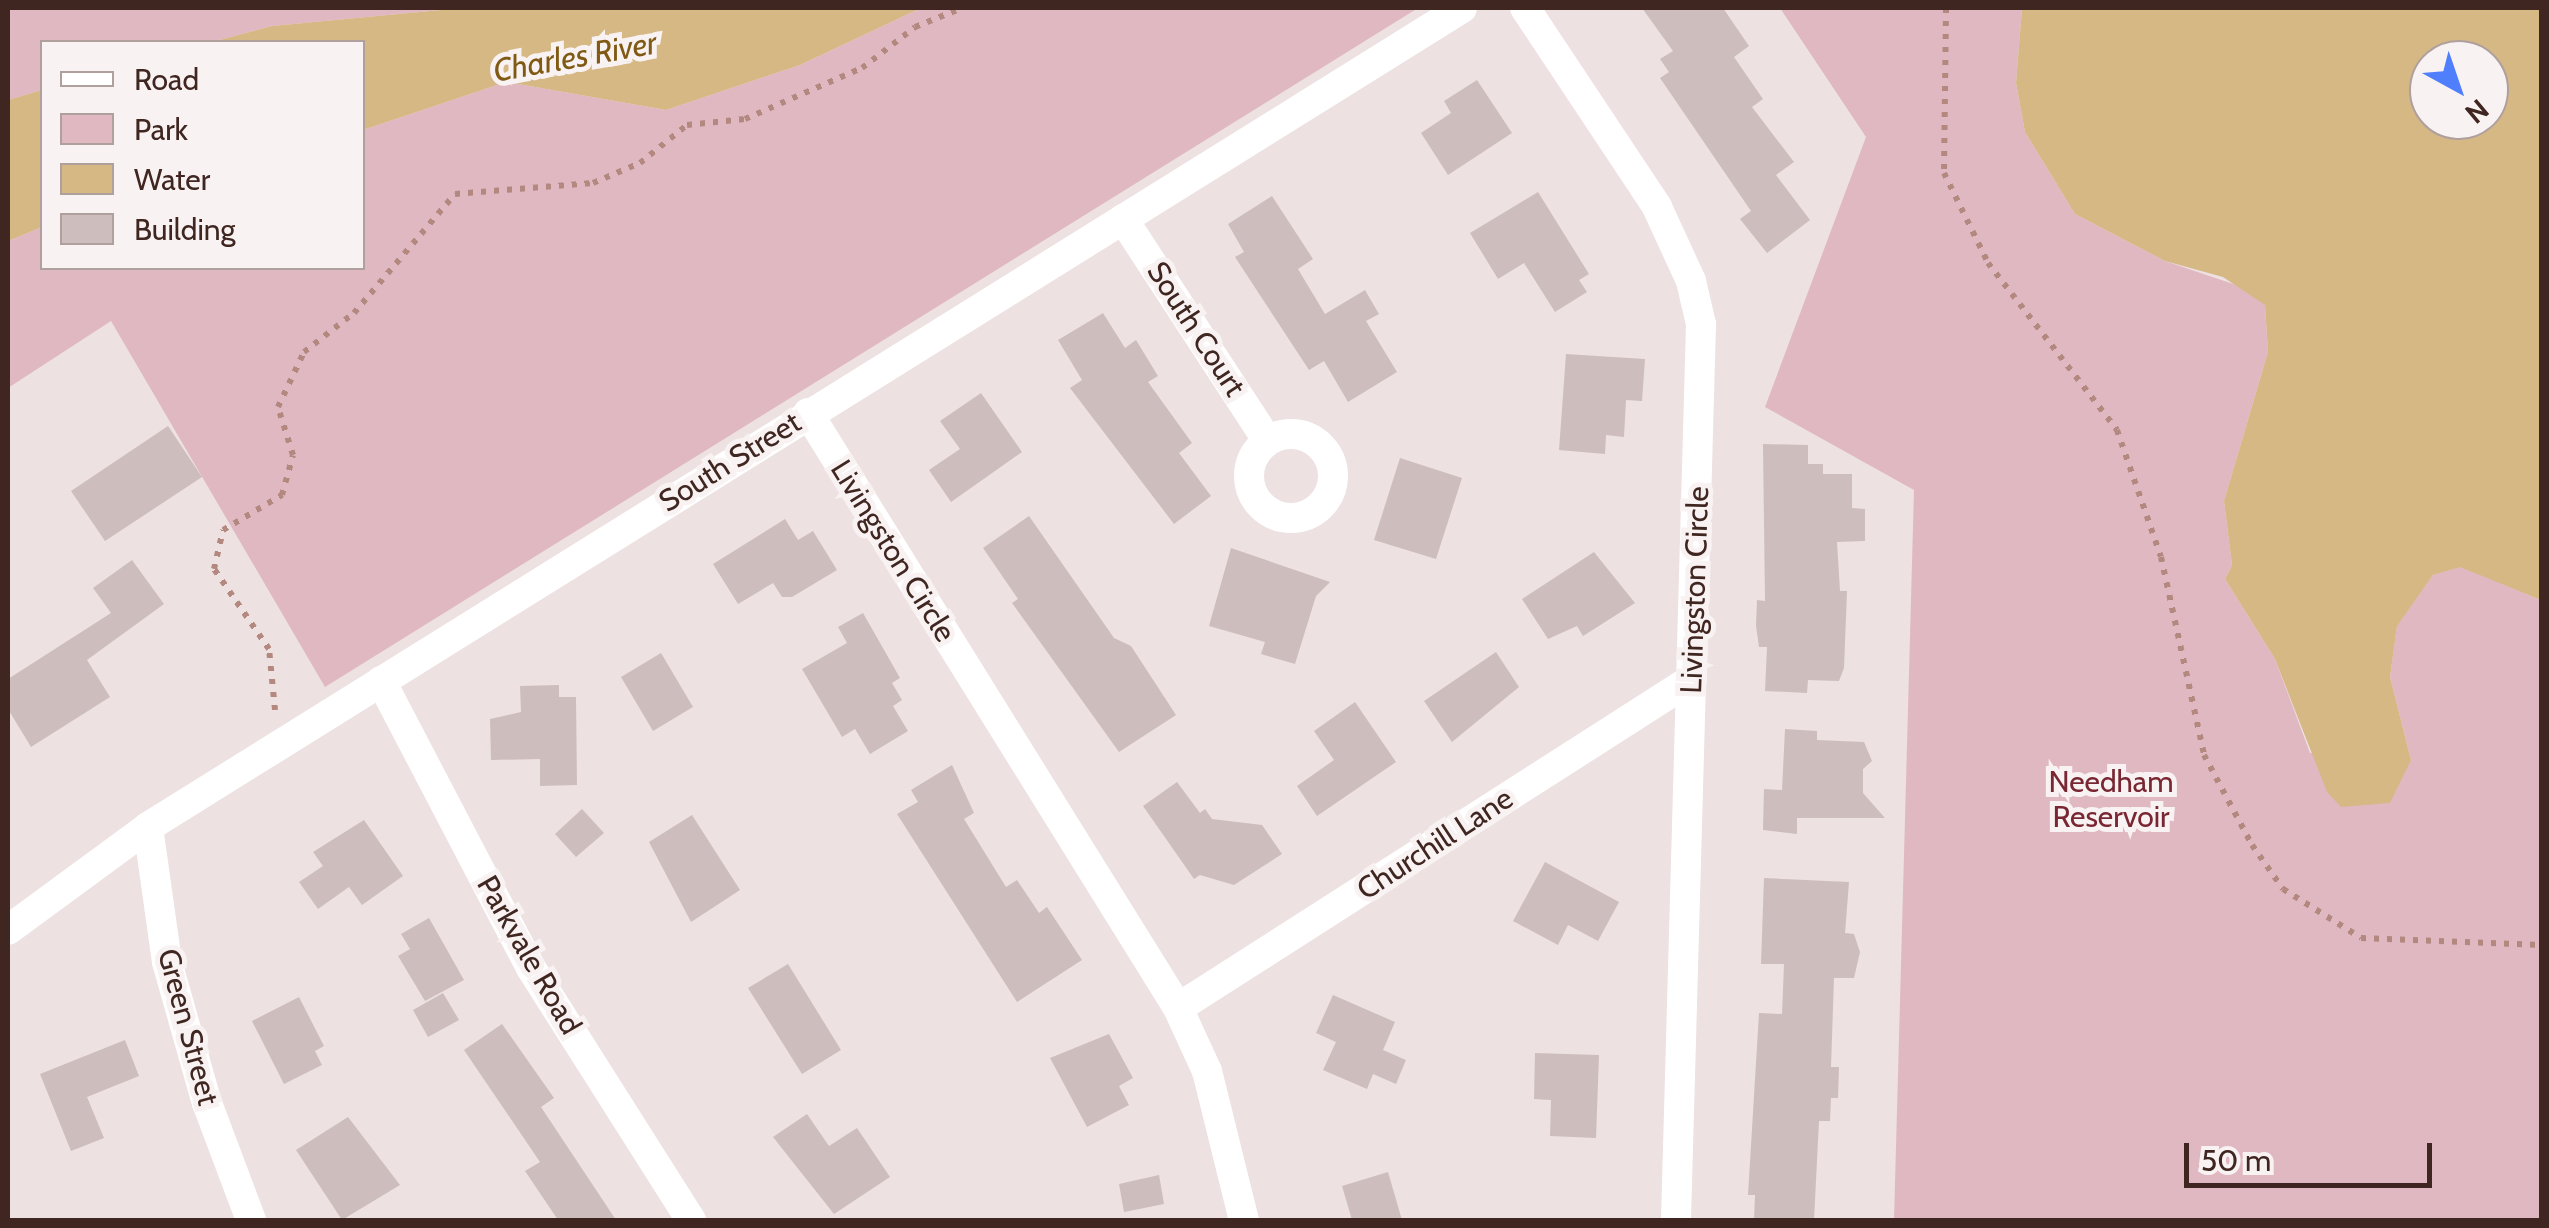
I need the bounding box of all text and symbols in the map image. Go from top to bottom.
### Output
water label: Charles River [490,24,660,90]
legend [40,40,365,270]
north arrow [2409,40,2509,140]
text: Road [134,61,199,98]
text: N [2458,92,2496,131]
text: Park [134,111,188,148]
text: Water [134,161,210,198]
text: Building [134,211,236,248]
street label: South Court [1139,255,1253,403]
street label: South Street [653,404,807,520]
street label: Livingston Circle [823,454,963,648]
street label: Livingston Circle [1673,486,1717,694]
park label: Needham Reservoir [2048,764,2174,834]
street label: Churchill Lane [1350,780,1520,908]
street label: Parkvale Road [469,869,589,1041]
street label: Green Street [150,945,226,1109]
scale bar [2189,1123,2436,1185]
text: 50 m [2201,1142,2271,1179]

